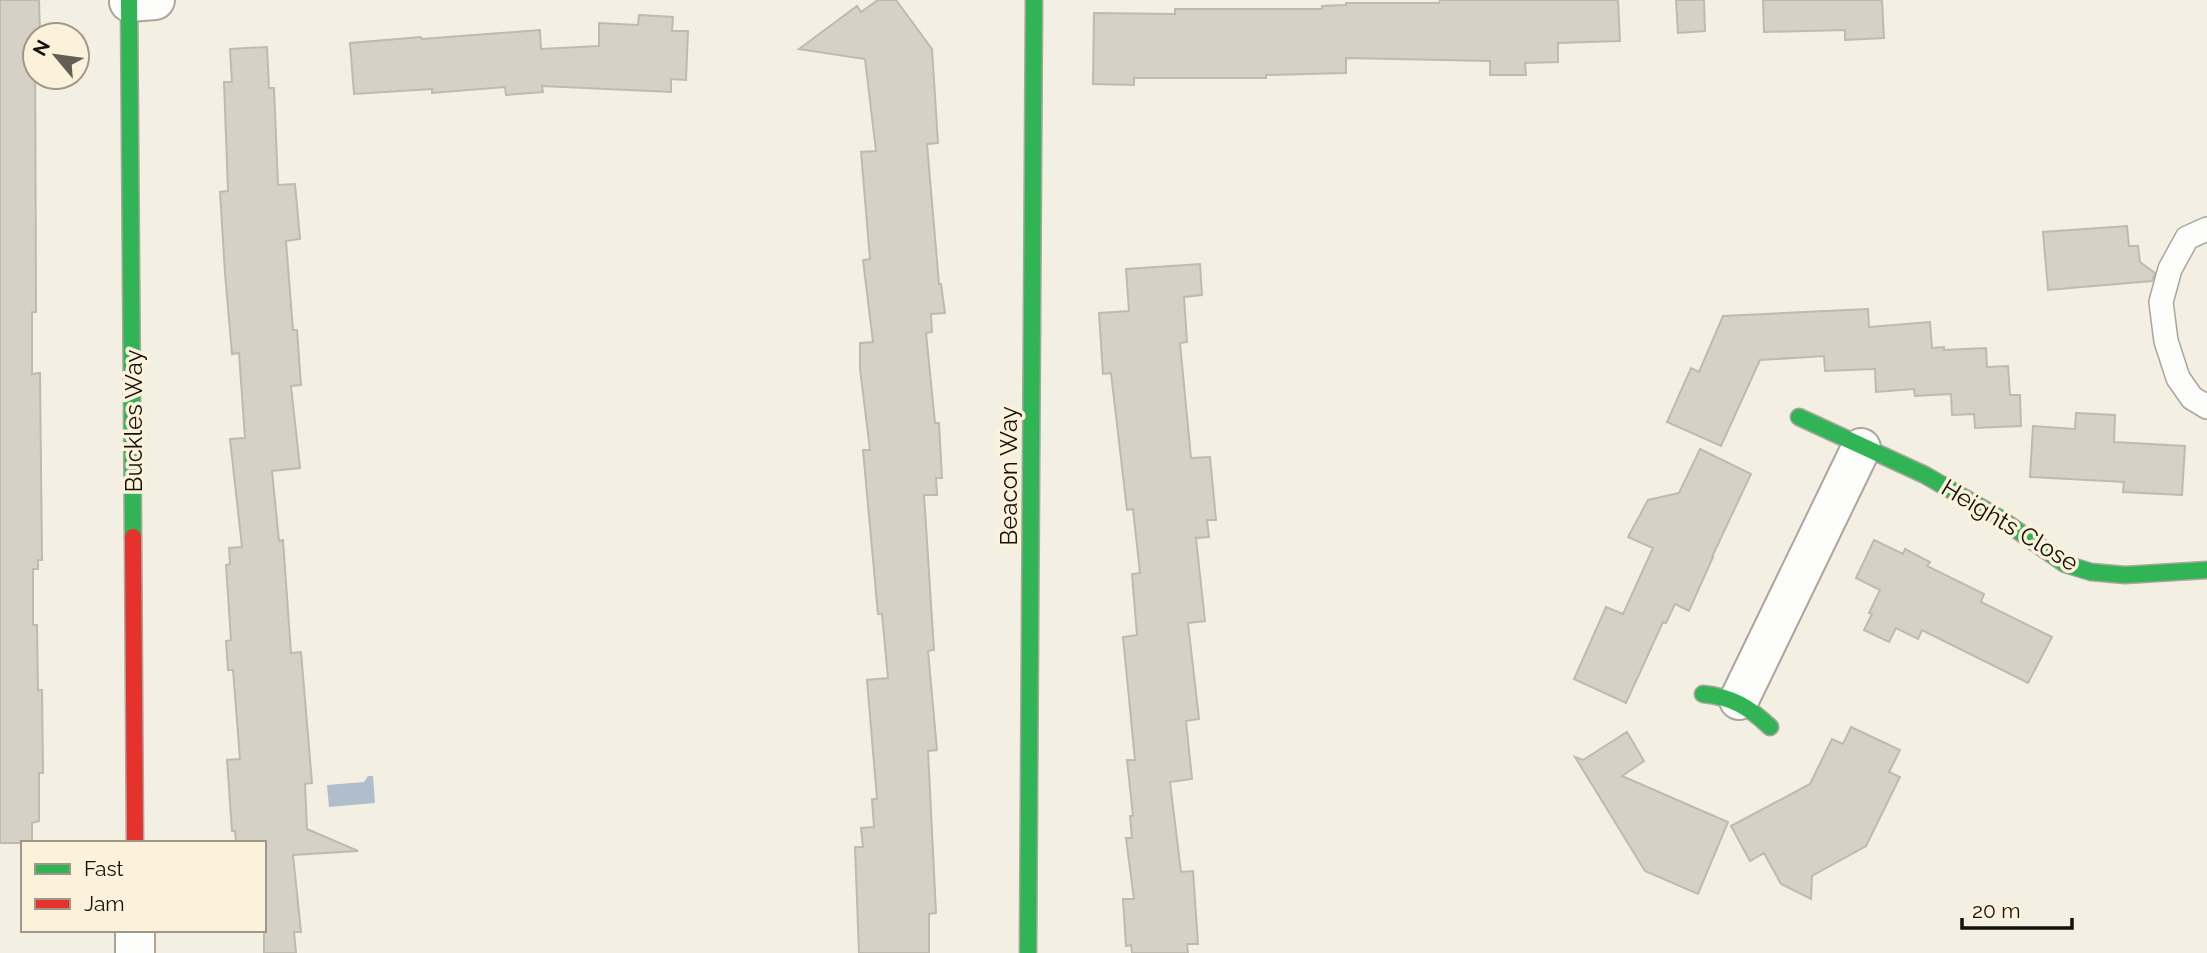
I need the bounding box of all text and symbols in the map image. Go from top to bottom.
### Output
north arrow [21,21,91,91]
text: N [28,36,54,59]
street label: Buckles Way [119,349,148,493]
street label: Beacon Way [994,406,1023,546]
street label: Heights Close [1936,473,2084,577]
legend [21,841,266,932]
text: Fast [84,856,124,881]
scale bar [1962,886,2072,930]
text: Jam [84,891,125,916]
text: 20 m [1972,898,2020,923]

